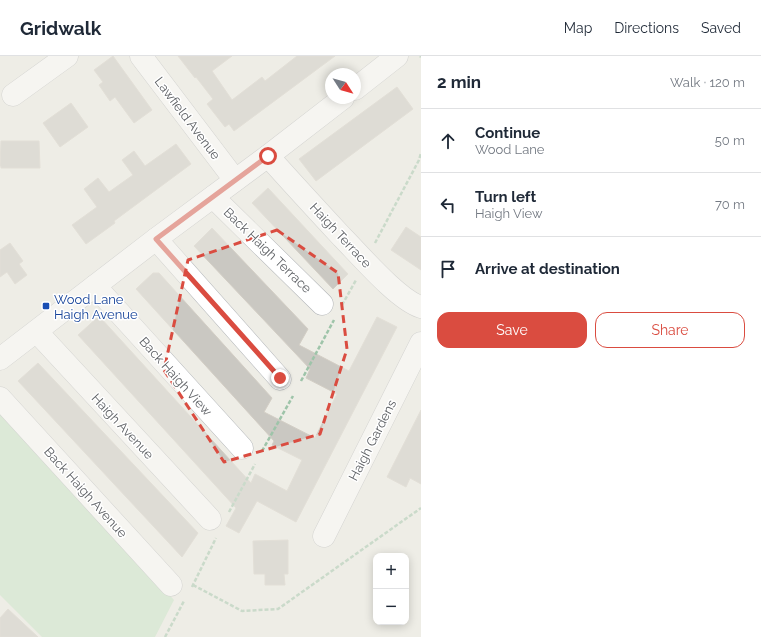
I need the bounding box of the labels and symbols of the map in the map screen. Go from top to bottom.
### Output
north arrow [325,68,361,104]
street label: Lawfield Avenue [152,74,224,163]
route start [259,147,277,165]
street label: Haigh Terrace [307,200,375,271]
street label: Back Haigh Terrace [221,205,315,296]
place label: Wood Lane Haigh Avenue [54,292,138,322]
marker: Wood Lane Haigh Avenue [41,301,51,311]
street label: Back Haigh View [136,334,215,419]
route end [271,369,289,387]
street label: Haigh Avenue [89,391,157,462]
street label: Haigh Gardens [346,397,399,483]
street label: Back Haigh Avenue [41,444,130,541]

